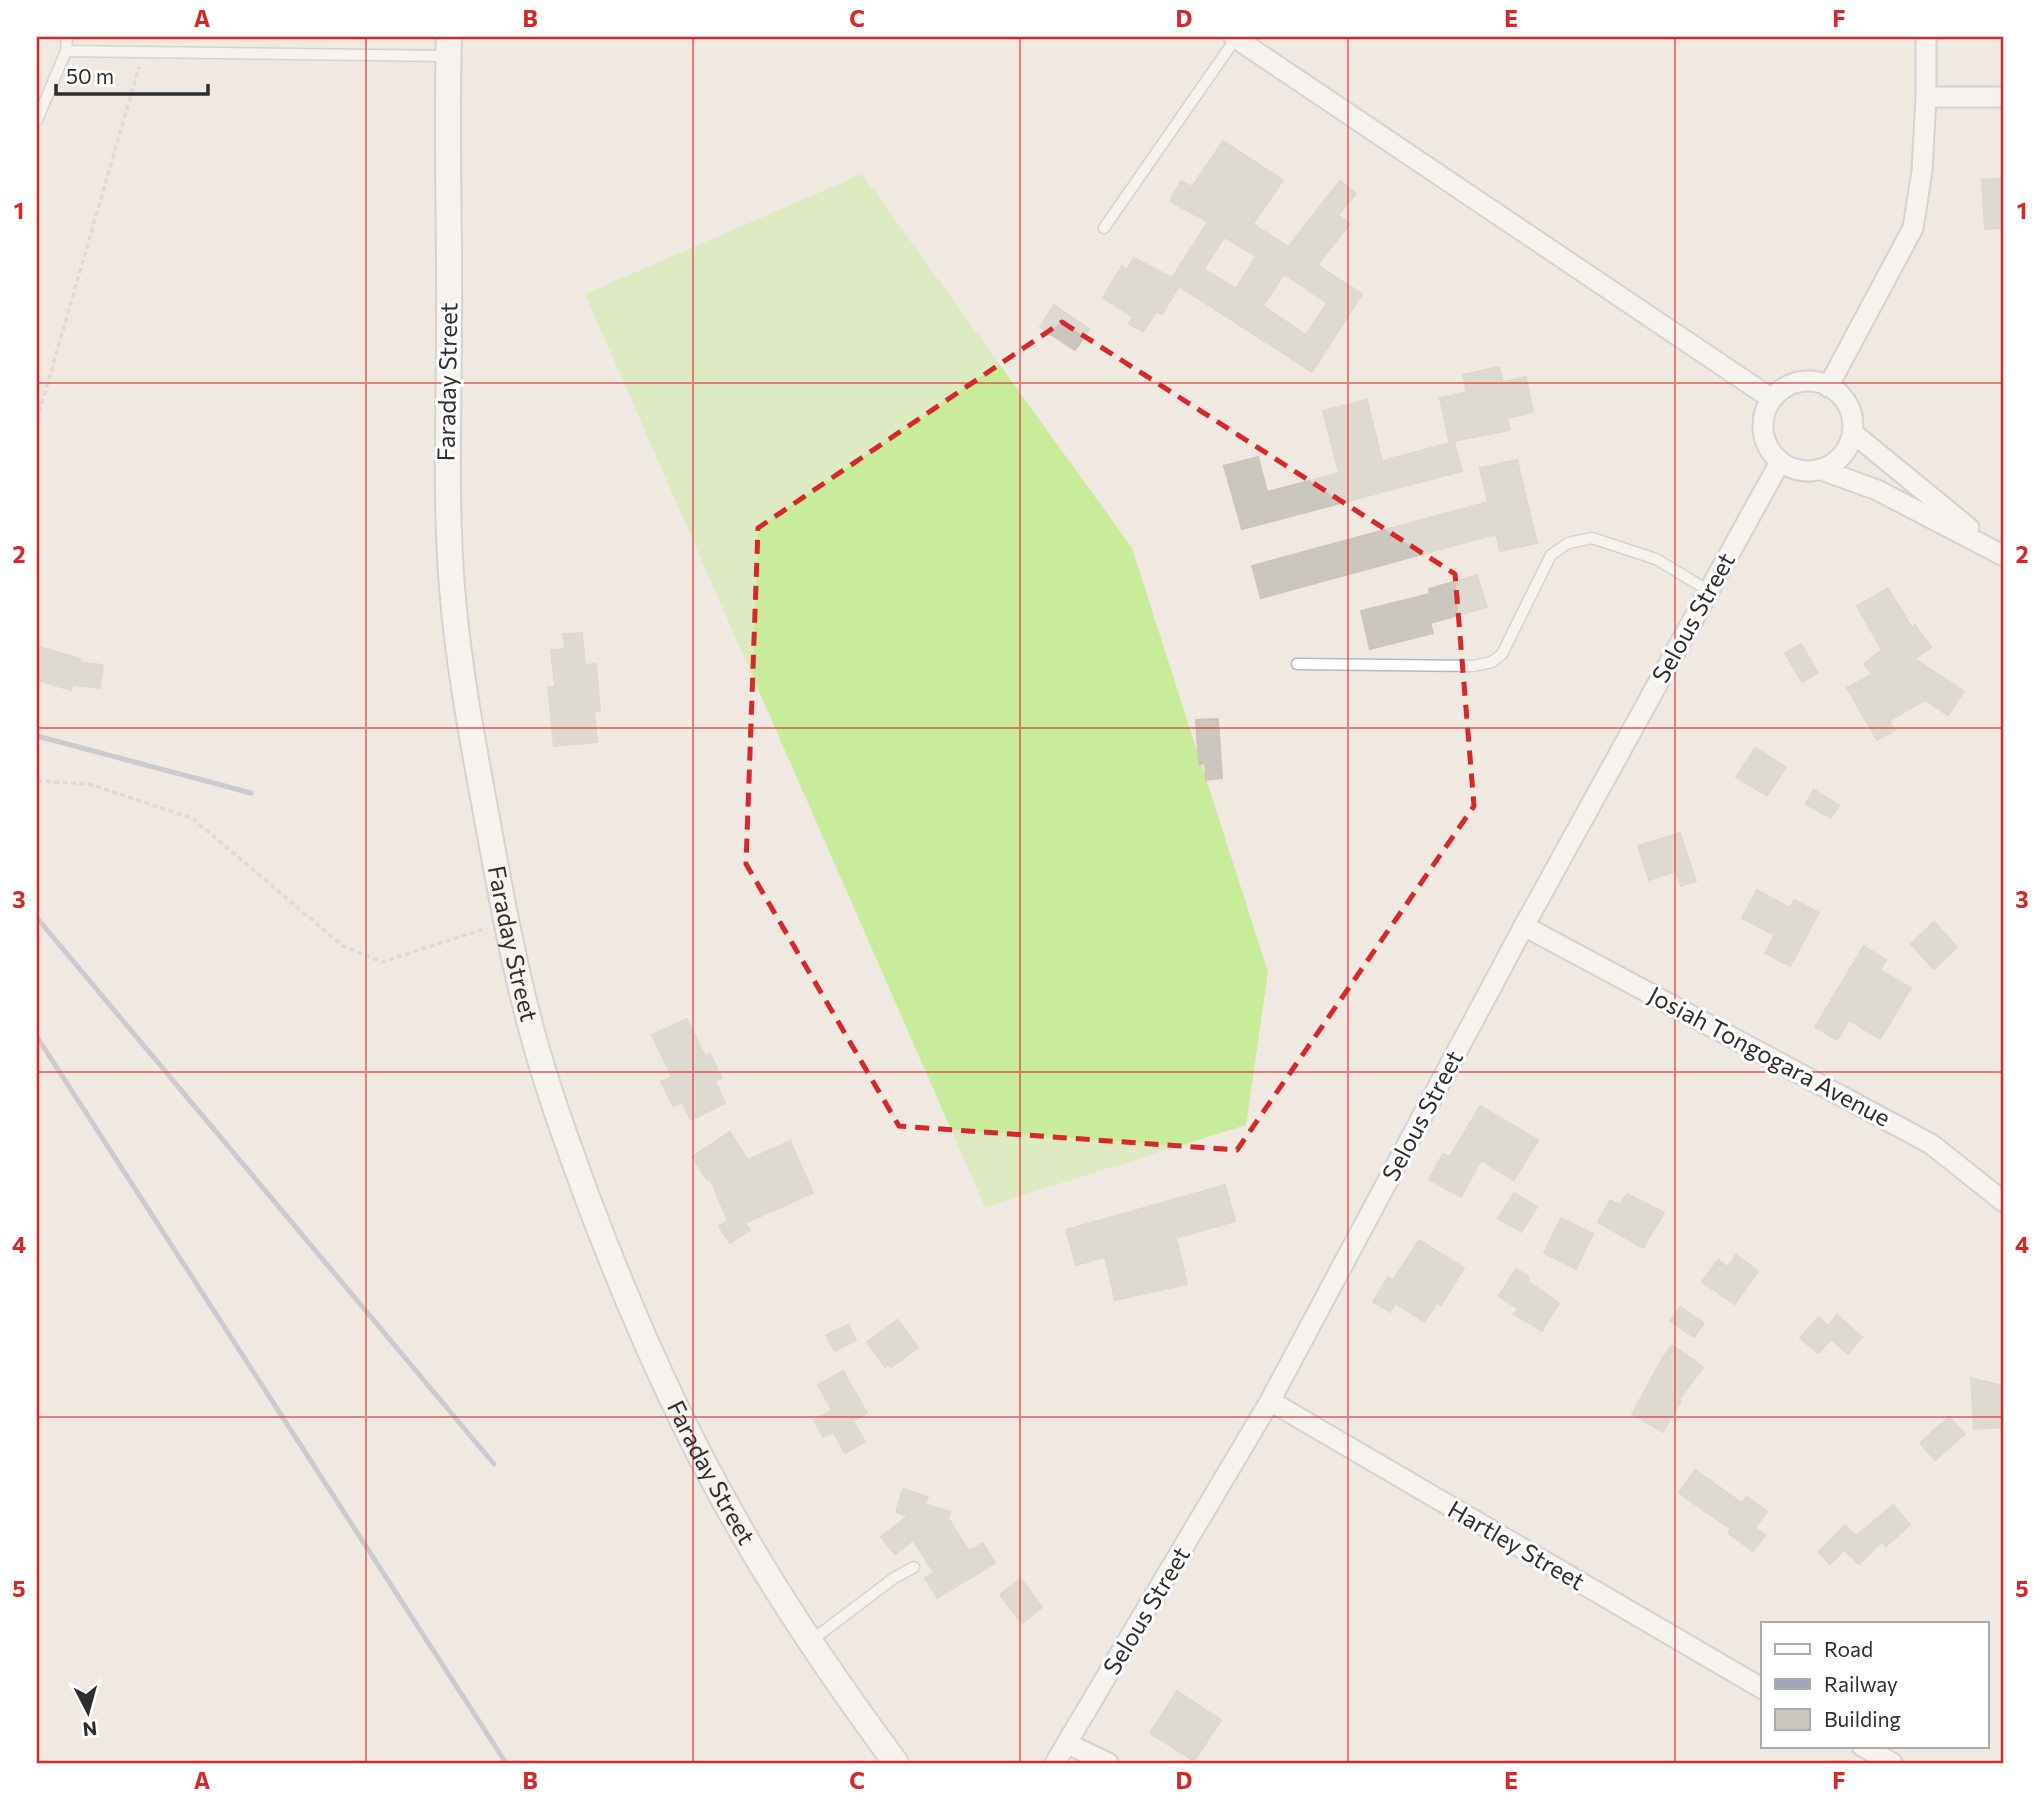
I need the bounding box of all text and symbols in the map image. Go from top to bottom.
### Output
text: A [194,4,211,32]
text: B [522,4,538,32]
text: C [849,4,865,32]
text: D [1176,4,1193,32]
text: E [1504,4,1518,32]
text: F [1832,4,1846,32]
scale bar [56,52,208,96]
text: 50 m [66,63,114,88]
text: 1 [14,196,24,224]
text: 1 [2017,196,2027,224]
street label: Faraday Street [431,302,462,462]
text: 2 [12,540,26,568]
text: 2 [2015,540,2029,568]
street label: Selous Street [1645,547,1740,687]
street label: Faraday Street [483,863,545,1025]
text: 3 [12,885,26,913]
text: 3 [2015,885,2029,913]
street label: Josiah Tongogara Avenue [1644,980,1896,1132]
street label: Selous Street [1375,1045,1468,1186]
text: 4 [12,1230,26,1258]
text: 4 [2015,1230,2029,1258]
street label: Faraday Street [662,1395,762,1549]
street label: Hartley Street [1443,1494,1591,1596]
street label: Selous Street [1096,1541,1195,1679]
text: 5 [12,1574,26,1602]
text: 5 [2015,1574,2029,1602]
legend [1761,1622,1988,1748]
text: Road [1824,1636,1873,1661]
text: Railway [1824,1671,1898,1696]
north arrow [52,1678,122,1748]
text: Building [1824,1706,1901,1731]
text: N [82,1717,98,1742]
text: A [194,1766,211,1794]
text: B [522,1766,538,1794]
text: C [849,1766,865,1794]
text: D [1176,1766,1193,1794]
text: E [1504,1766,1518,1794]
text: F [1832,1766,1846,1794]

